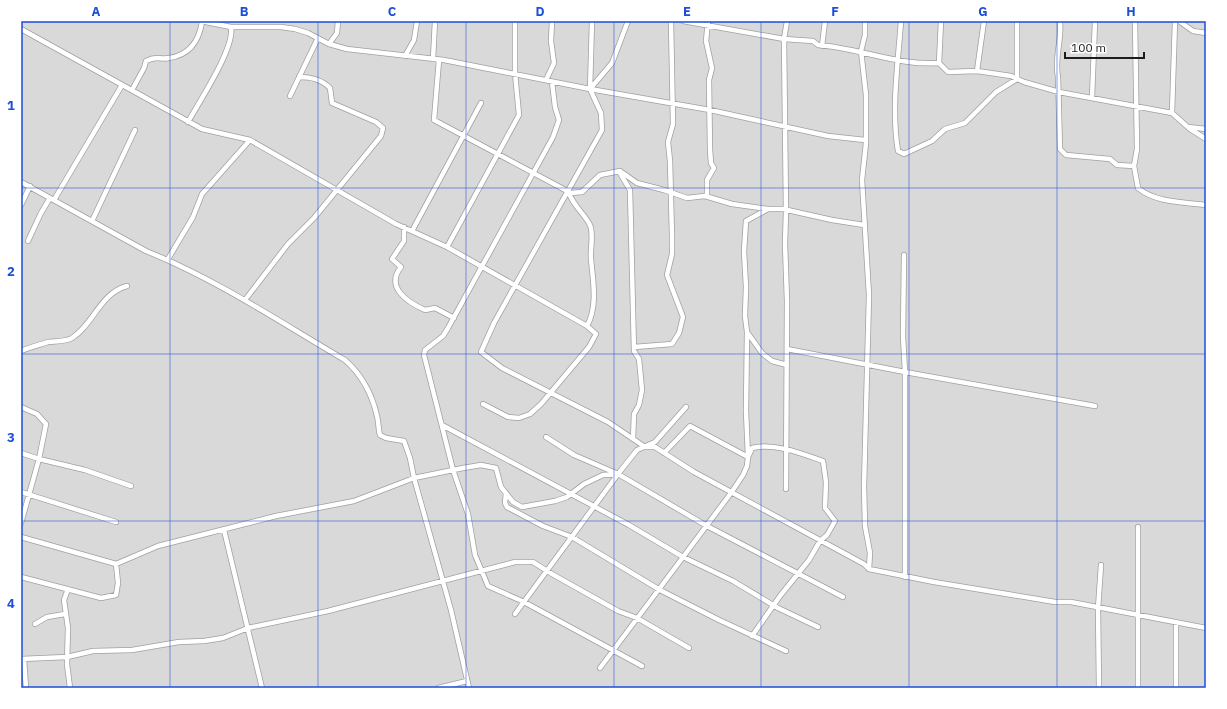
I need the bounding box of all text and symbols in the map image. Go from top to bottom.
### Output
text: A [92,3,101,20]
text: B [240,3,249,20]
text: C [388,3,397,20]
text: D [535,3,545,20]
text: E [683,3,691,20]
text: F [831,3,839,20]
text: G [978,3,988,20]
text: H [1126,3,1136,20]
scale bar [1065,34,1144,60]
text: 100 m [1071,40,1106,55]
text: 1 [7,97,15,114]
text: 2 [7,263,15,280]
text: 3 [7,429,15,446]
text: 4 [7,595,15,612]

